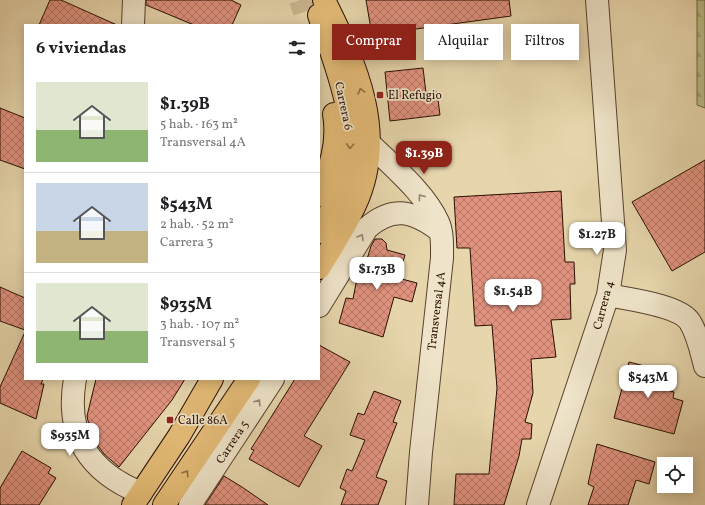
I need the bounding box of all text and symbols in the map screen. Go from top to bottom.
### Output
chip: Comprar [332,24,416,60]
chip: Alquilar [424,24,503,60]
chip: Filtros [511,24,579,60]
text: 6 viviendas [36,37,126,60]
icon: filters [286,37,308,59]
street label: Carrera 6 [330,81,356,132]
one-way arrow [358,88,366,94]
place label: El Refugio [388,88,442,104]
marker: El Refugio [375,90,385,100]
text: $1.39B [160,93,210,116]
icon: home [68,98,116,146]
text: 5 hab. · 163 m² [160,116,238,134]
text: Transversal 4A [160,134,246,152]
pin: $1.39B [391,141,457,175]
one-way arrow [346,143,355,149]
text: $1.39B [405,145,443,163]
text: $543M [160,193,212,216]
one-way arrow [419,195,426,202]
icon: home [68,199,116,247]
text: 2 hab. · 52 m² [160,216,234,234]
pin: $1.27B [564,222,630,256]
text: $1.27B [578,226,616,244]
text: Carrera 3 [160,234,213,252]
one-way arrow [356,234,364,241]
pin: $1.73B [344,257,410,291]
text: $1.73B [358,261,396,279]
street label: Transversal 4A [424,270,450,351]
pin: $1.54B [480,279,546,313]
street label: Carrera 4 [590,279,618,332]
text: $1.54B [494,283,532,301]
text: $935M [160,293,212,316]
icon: home [68,299,116,347]
text: 3 hab. · 107 m² [160,316,239,334]
text: Transversal 5 [160,334,235,352]
pin: $543M [620,365,676,399]
text: $543M [628,369,668,387]
one-way arrow [253,399,261,406]
place label: Calle 86A [178,413,228,429]
marker: Calle 86A [165,415,175,425]
street label: Carrera 5 [213,418,253,467]
pin: $935M [42,423,98,457]
text: $935M [50,427,90,445]
map controls [657,457,693,493]
button: locate [657,457,693,493]
one-way arrow [181,470,189,477]

